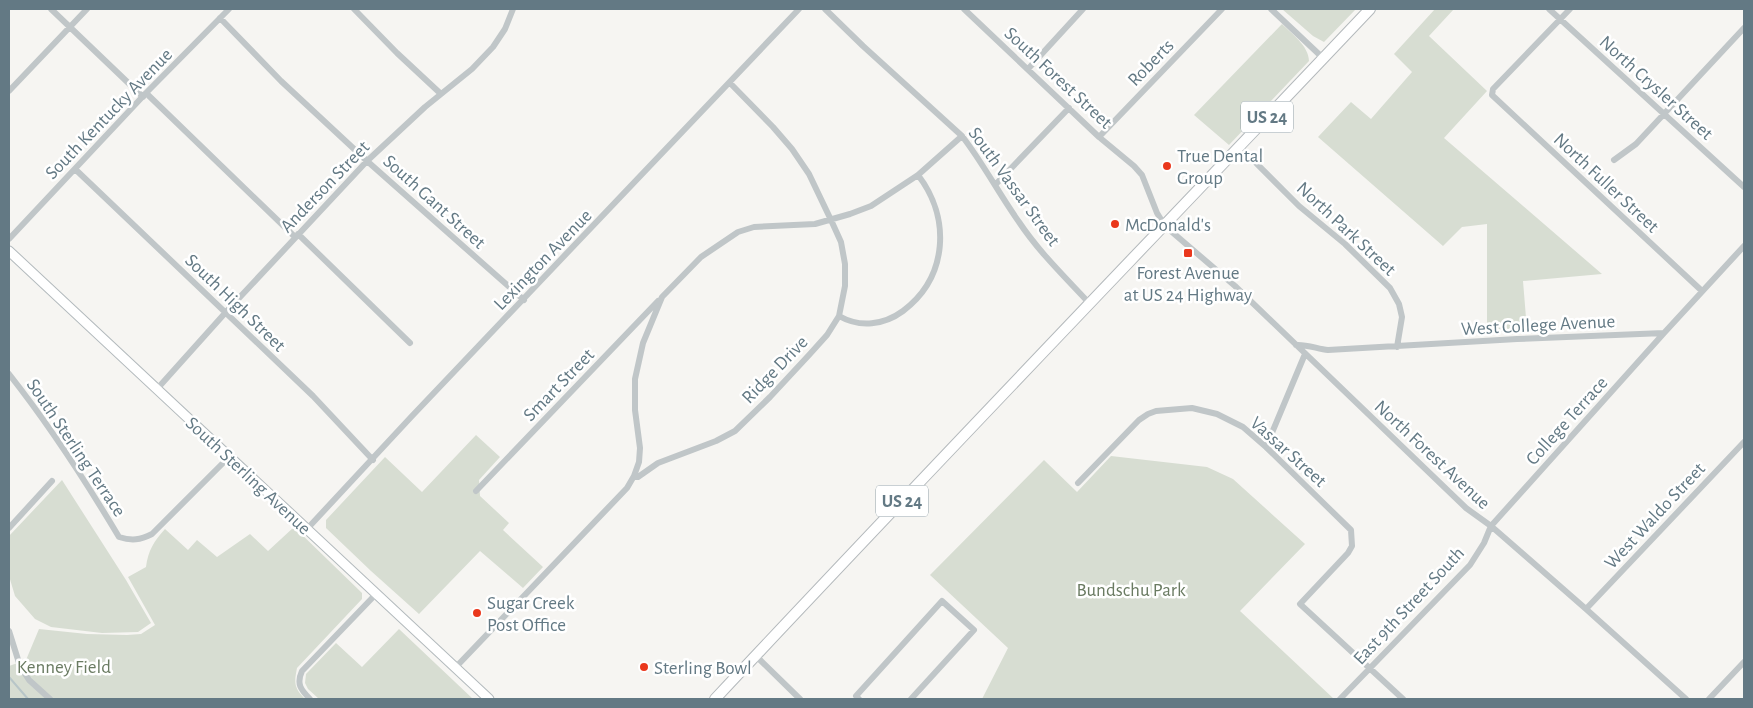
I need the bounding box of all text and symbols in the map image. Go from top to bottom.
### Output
street label: South Forest Street [1001,24,1115,133]
street label: North Crysler Street [1596,32,1716,144]
street label: Roberts [1124,36,1178,90]
street label: South Kentucky Avenue [42,45,176,183]
road number: US 24 [1241,101,1293,132]
street label: South Vassar Street [964,124,1063,250]
street label: North Fuller Street [1550,130,1662,236]
street label: Anderson Street [277,138,373,237]
place label: True Dental Group [1177,147,1263,188]
street label: South Gant Street [379,151,489,253]
marker: True Dental Group [1161,160,1173,172]
street label: North Park Street [1293,179,1399,280]
street label: Lexington Avenue [491,206,596,314]
place label: McDonald's [1125,216,1211,235]
marker: McDonald's [1109,218,1121,230]
marker: Forest Avenue at US 24 Highway [1182,247,1194,259]
street label: South High Street [181,251,289,356]
place label: Forest Avenue at US 24 Highway [1124,264,1252,305]
street label: West College Avenue [1460,312,1616,339]
street label: Ridge Drive [738,333,812,407]
street label: Smart Street [520,345,598,425]
street label: College Terrace [1523,373,1612,469]
street label: South Sterling Terrace [23,376,129,520]
street label: North Forest Avenue [1371,397,1493,513]
street label: South Sterling Avenue [182,413,314,539]
street label: Vassar Street [1246,413,1330,491]
street label: West Waldo Street [1601,459,1709,573]
road number: US 24 [876,486,928,516]
street label: East 9th Street South [1350,544,1468,669]
park label: Bundschu Park [1076,581,1186,600]
place label: Sugar Creek Post Office [487,594,575,635]
marker: Sugar Creek Post Office [471,607,483,619]
park label: Kenney Field [17,658,111,677]
place label: Sterling Bowl [654,659,752,678]
marker: Sterling Bowl [638,661,650,673]

